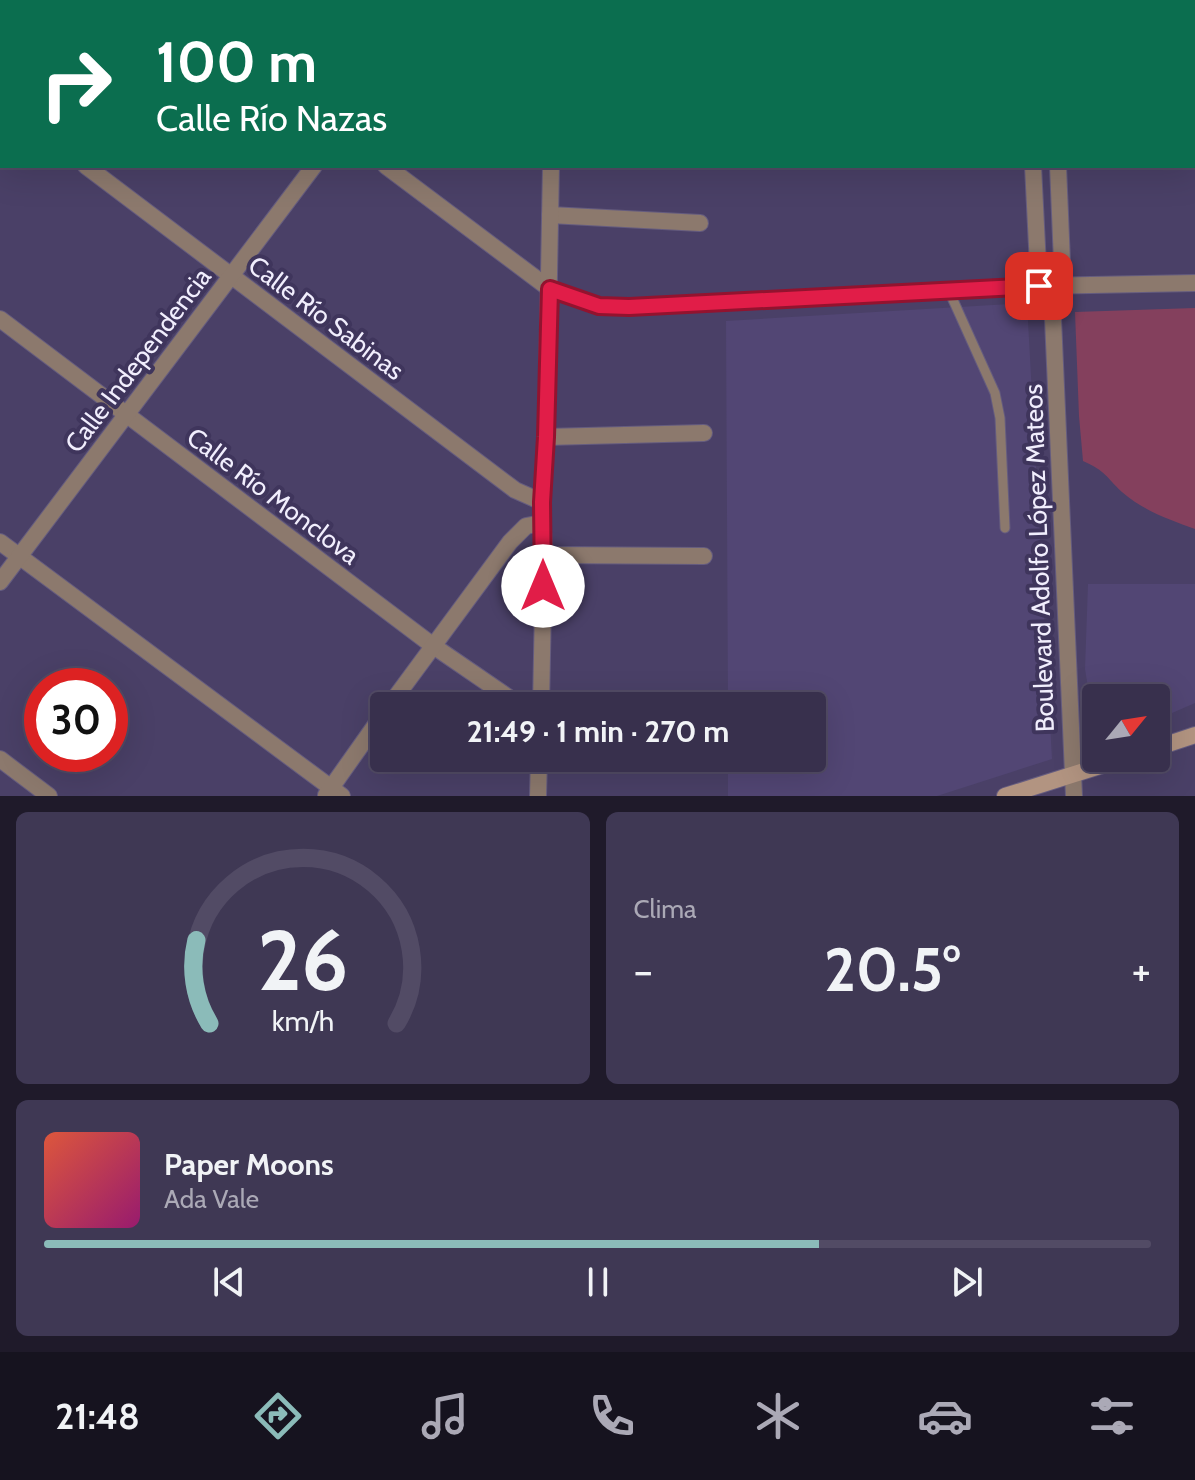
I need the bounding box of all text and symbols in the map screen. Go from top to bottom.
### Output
text: 100 m [156,28,317,96]
icon: right [24,32,128,136]
text: Calle Río Nazas [156,96,387,140]
street label: Calle Río Sabinas [242,249,410,387]
pin [1005,252,1073,320]
street label: Calle Independencia [58,261,218,459]
icon: arrive [1017,264,1061,308]
street label: Boulevard Adolfo López Mateos [1017,383,1061,733]
street label: Calle Río Monclova [180,421,366,572]
position arrow [501,544,585,628]
speed limit sign: 30 [24,668,128,772]
north arrow [1082,684,1170,772]
map controls [1082,684,1170,772]
text: 21:49 · 1 min · 270 m [467,713,729,750]
text: Clima [634,893,696,925]
text: 26 [257,910,348,1011]
text: 20.5° [824,933,960,1006]
text: − [634,944,653,997]
text: + [1132,944,1151,997]
text: km/h [271,1003,334,1038]
text: Paper Moons [164,1146,334,1183]
text: Ada Vale [164,1183,259,1215]
icon: previous [207,1260,251,1304]
icon: pause [576,1260,620,1304]
icon: next [945,1260,989,1304]
icon: directions [250,1388,306,1444]
icon: music [417,1388,473,1444]
icon: phone [584,1388,640,1444]
icon: climate [750,1388,806,1444]
icon: car [917,1388,973,1444]
icon: filters [1084,1388,1140,1444]
text: 21:48 [55,1394,140,1438]

